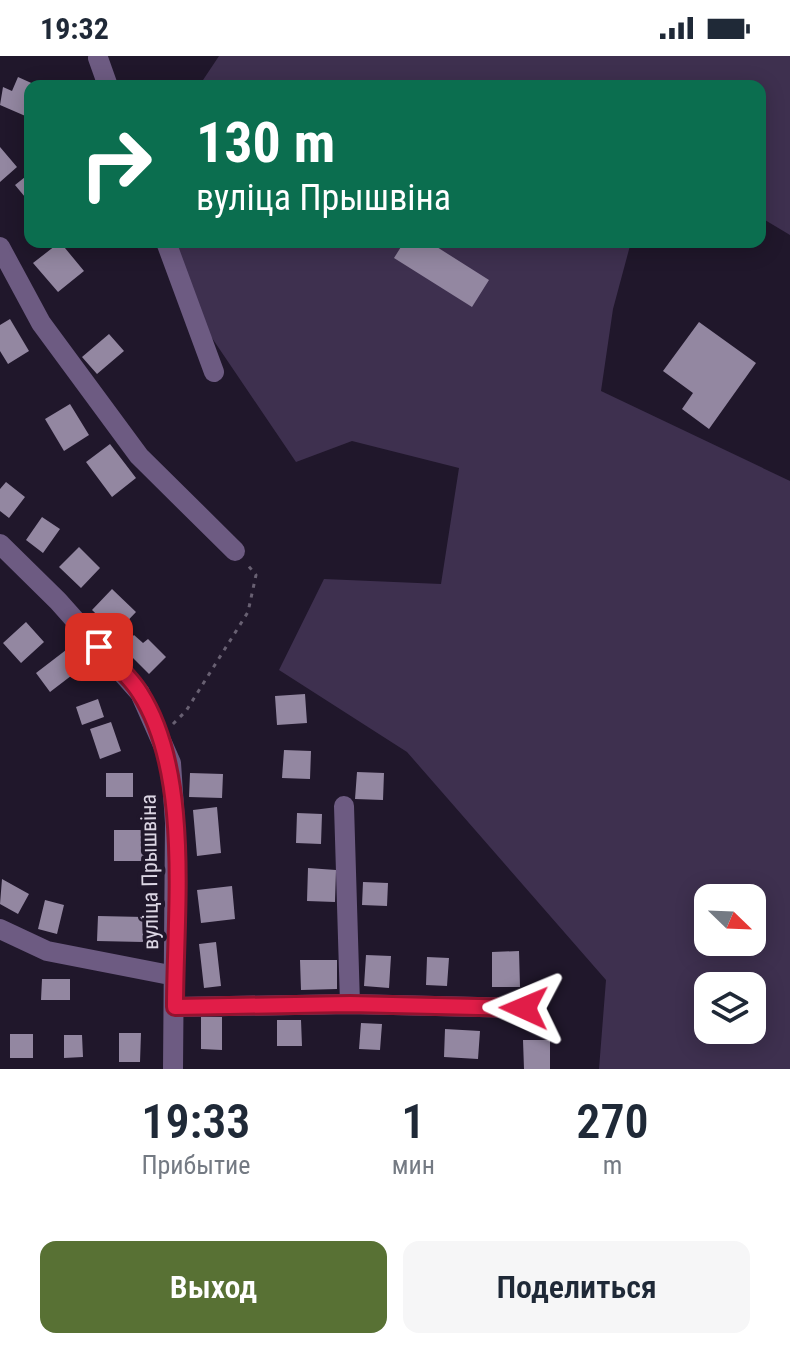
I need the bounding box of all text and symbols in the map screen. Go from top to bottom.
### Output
text: 19:32 [40,11,109,46]
text: 130 m [196,110,335,176]
icon: right [64,112,168,216]
text: вуліца Прышвіна [196,177,451,219]
pin [65,613,133,681]
icon: arrive [77,625,121,669]
street label: вуліца Прышвіна [136,794,163,950]
north arrow [694,884,766,956]
map controls [694,884,766,1044]
position arrow [482,966,566,1050]
button: layers [694,972,766,1044]
text: 19:33 [141,1093,251,1150]
text: 1 [401,1093,425,1150]
text: 270 [576,1093,649,1150]
text: Прибытие [141,1150,250,1180]
text: мин [392,1150,435,1180]
text: m [603,1150,622,1180]
button: Выход [40,1241,387,1333]
button: Поделиться [403,1241,750,1333]

